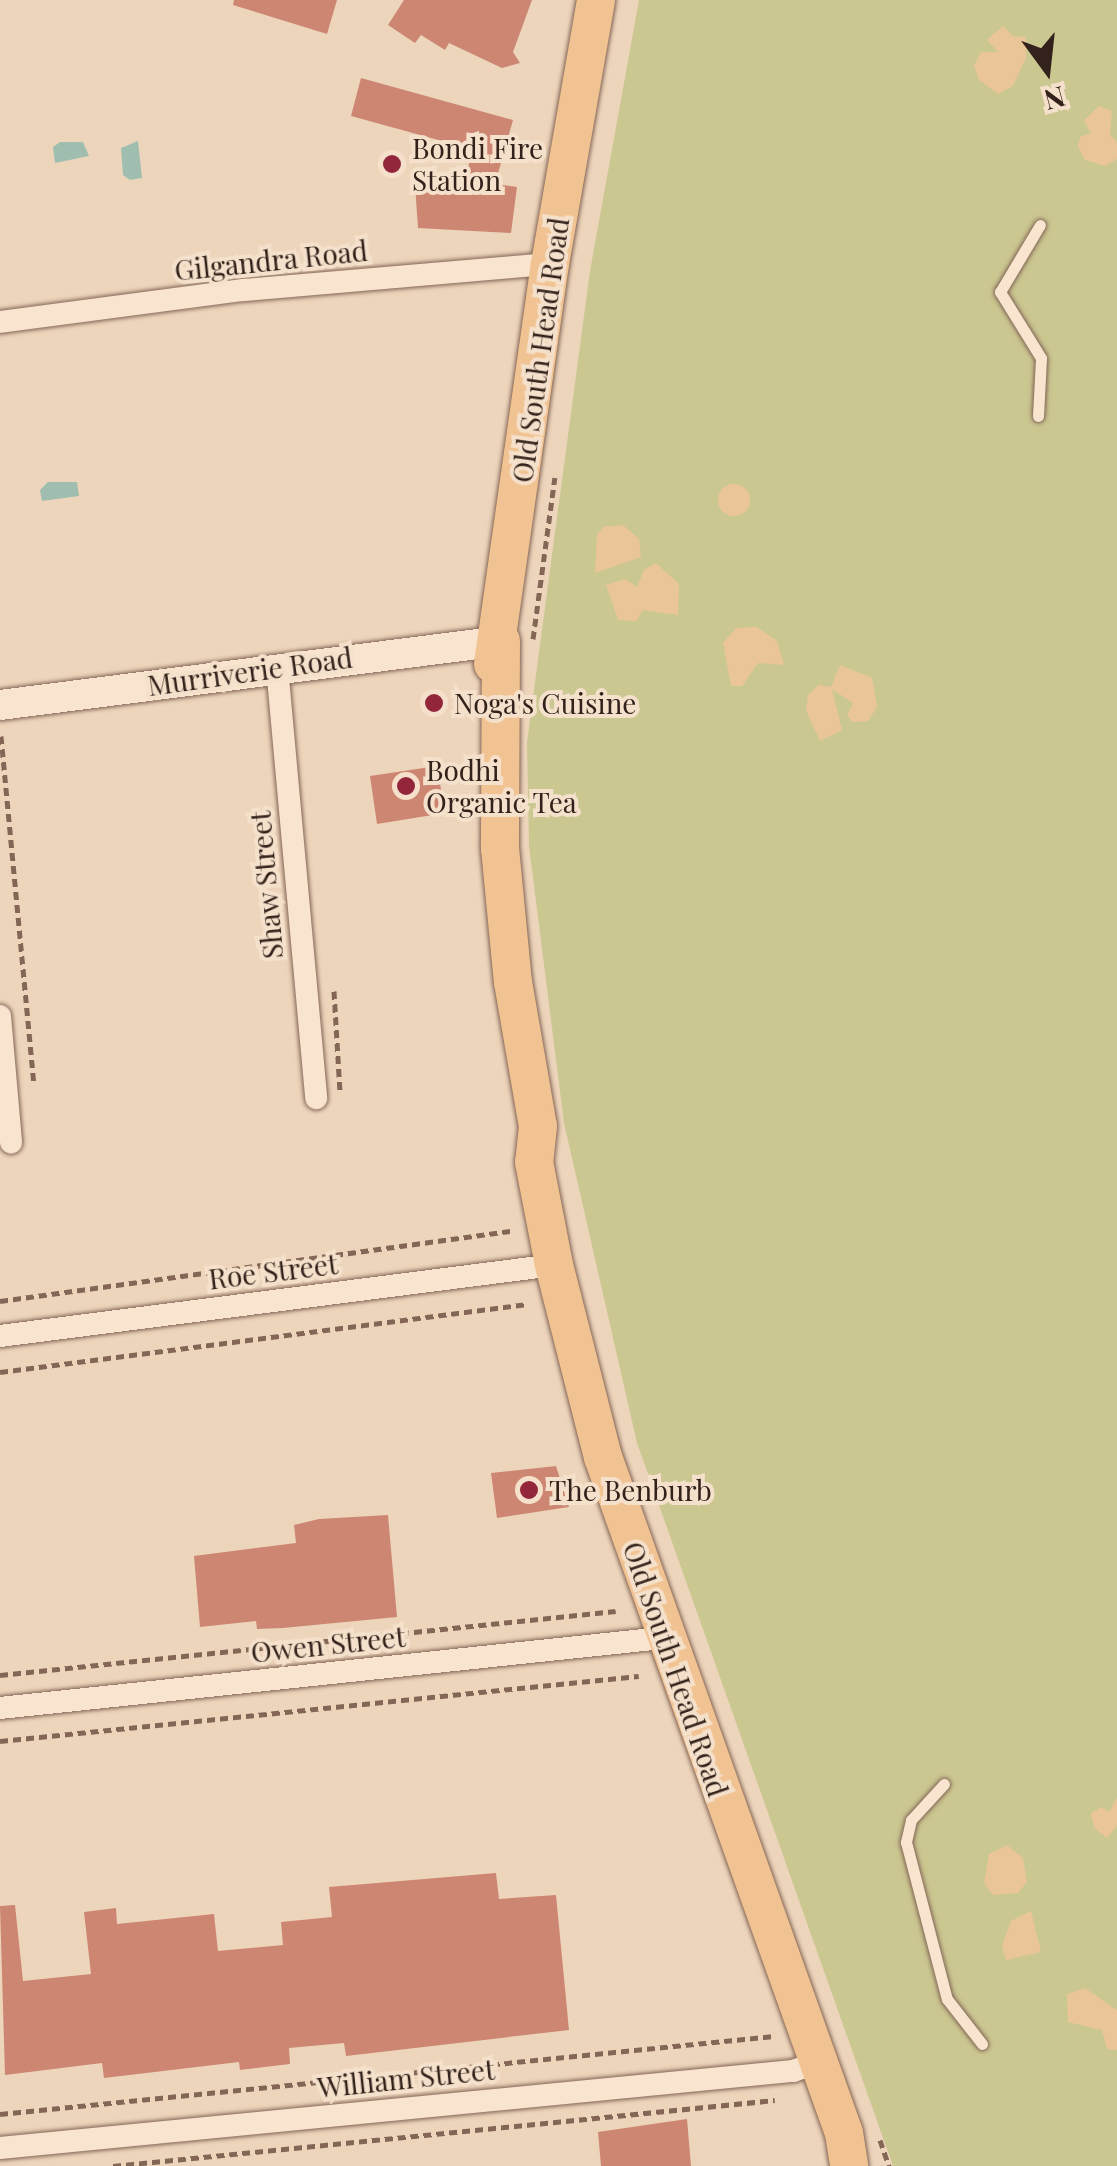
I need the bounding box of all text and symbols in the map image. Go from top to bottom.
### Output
north arrow [997,20,1097,120]
text: N [1040,79,1069,120]
place label: Bondi Fire Station [412,131,543,197]
marker: Bondi Fire Station [381,153,403,175]
street label: Old South Head Road [505,215,575,485]
street label: Gilgandra Road [173,233,369,287]
street label: Murriverie Road [145,640,355,702]
place label: Noga's Cuisine [454,686,637,720]
marker: Noga's Cuisine [423,692,445,714]
place label: Bodhi Organic Tea [426,753,577,819]
marker: Bodhi Organic Tea [395,775,417,797]
street label: Shaw Street [243,809,289,961]
street label: Roe Street [207,1246,339,1296]
place label: The Benburb [549,1473,712,1507]
marker: The Benburb [518,1479,540,1501]
street label: Old South Head Road [617,1537,735,1801]
street label: Owen Street [249,1619,407,1669]
street label: William Street [316,2052,496,2104]

